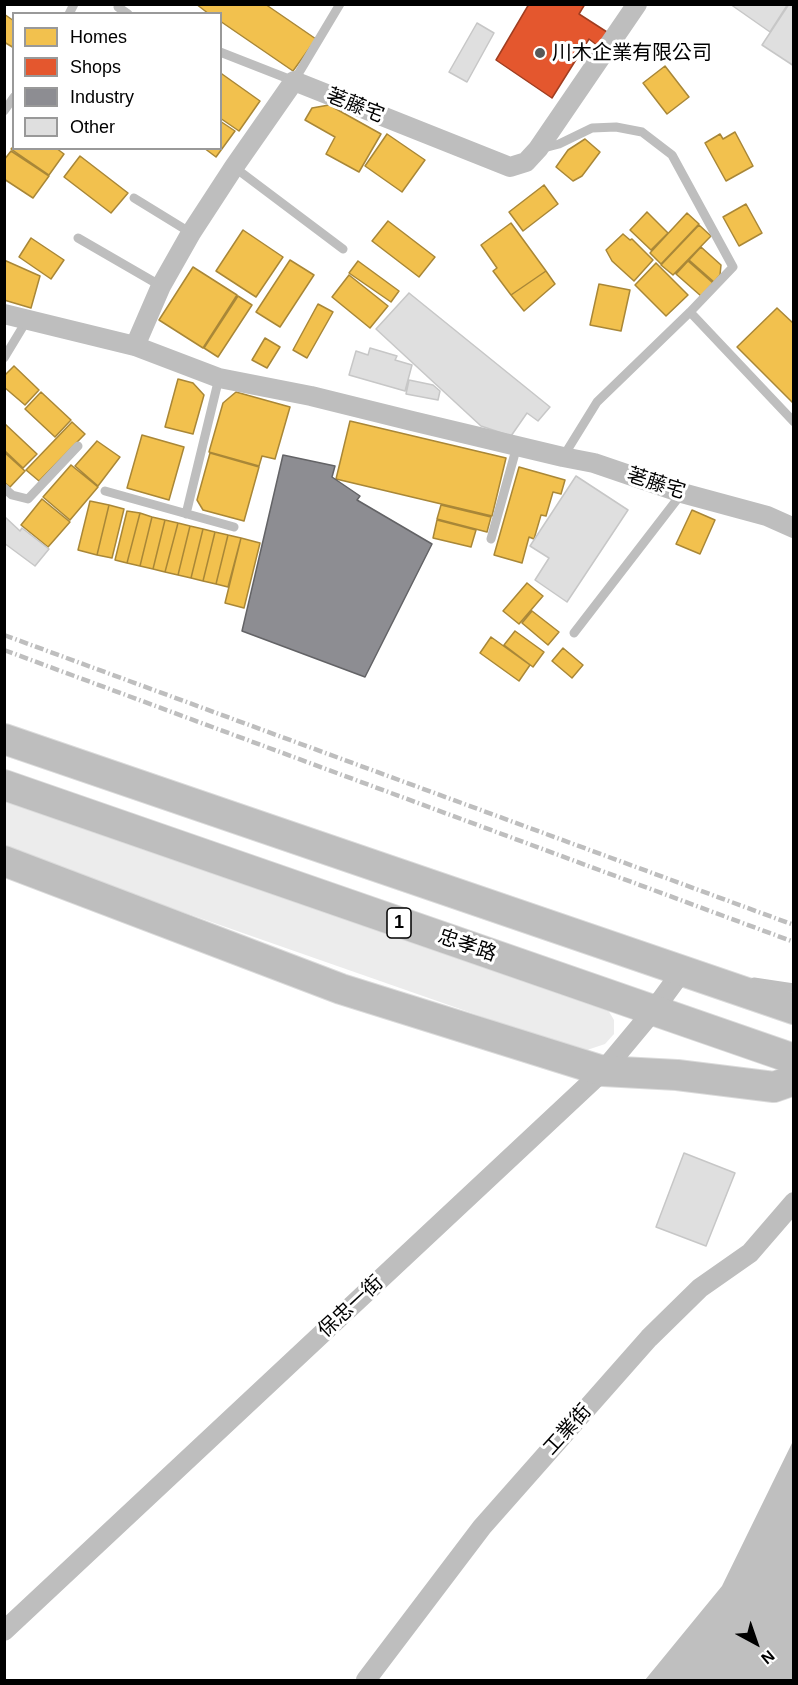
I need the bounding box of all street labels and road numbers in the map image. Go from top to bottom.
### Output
street label: 荖藤宅 [323,84,387,128]
street label: 荖藤宅 [624,463,688,505]
road number: 1 [387,908,411,938]
street label: 忠孝路 [435,925,499,967]
street label: 保忠一街 [314,1271,388,1343]
street label: 工業街 [539,1400,597,1460]

